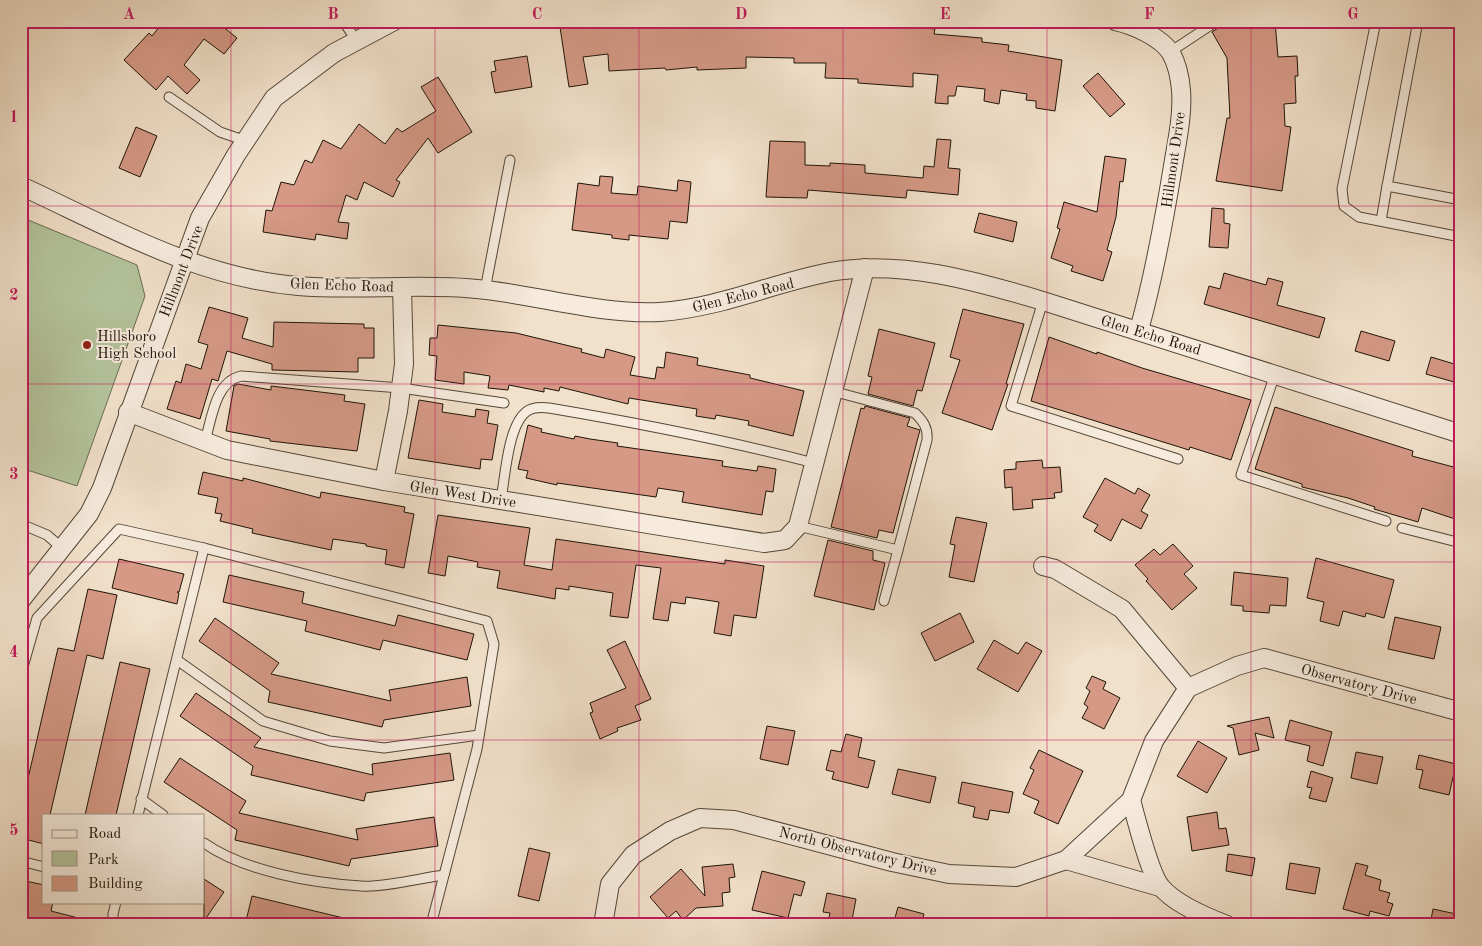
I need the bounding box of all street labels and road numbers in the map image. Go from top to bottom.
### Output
street label: Hillmont Drive [1160,111,1189,209]
street label: Hillmont Drive [158,224,207,319]
street label: Glen Echo Road [290,277,394,296]
street label: Glen Echo Road [691,277,796,316]
street label: Glen Echo Road [1099,314,1203,359]
street label: Glen West Drive [408,480,517,511]
street label: Observatory Drive [1299,663,1418,708]
street label: North Observatory Drive [777,826,938,879]

